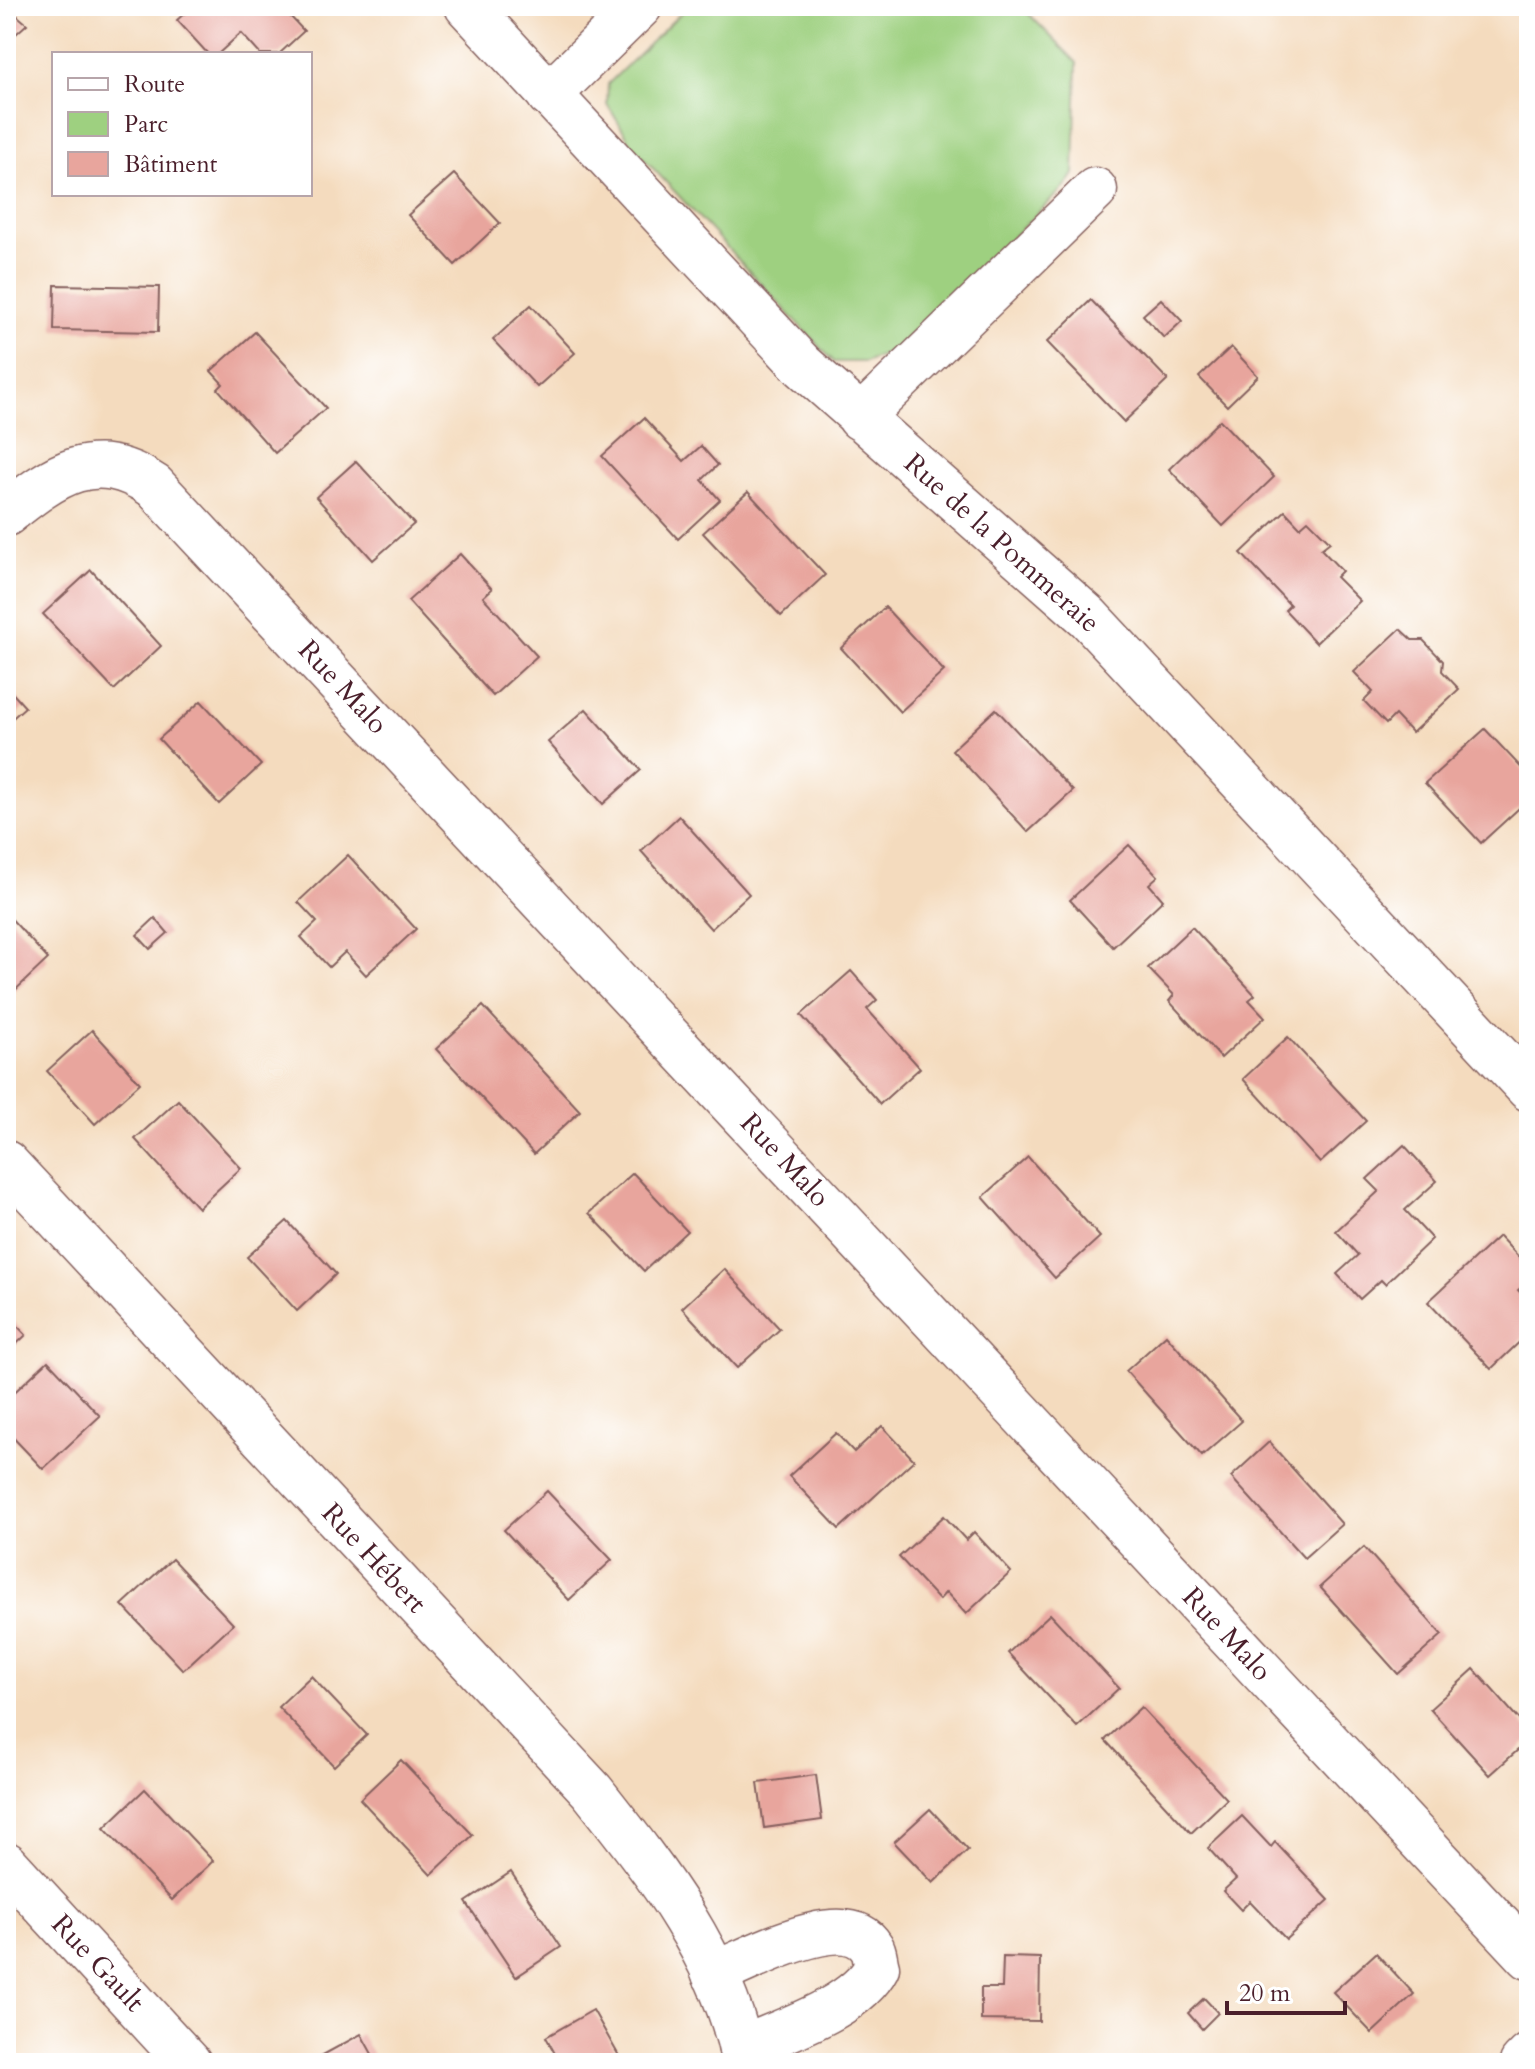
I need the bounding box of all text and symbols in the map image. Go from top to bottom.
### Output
legend [52,52,312,196]
text: Route [124,68,185,101]
text: Parc [124,108,168,141]
text: Bâtiment [124,148,218,181]
street label: Rue de la Pommeraie [896,445,1108,641]
street label: Rue Malo [290,632,396,742]
street label: Rue Malo [732,1105,838,1215]
street label: Rue Hébert [313,1495,435,1622]
street label: Rue Malo [1174,1579,1280,1689]
street label: Rue Gault [43,1906,153,2020]
scale bar [1227,1965,1345,2015]
text: 20 m [1239,1977,1291,2010]

